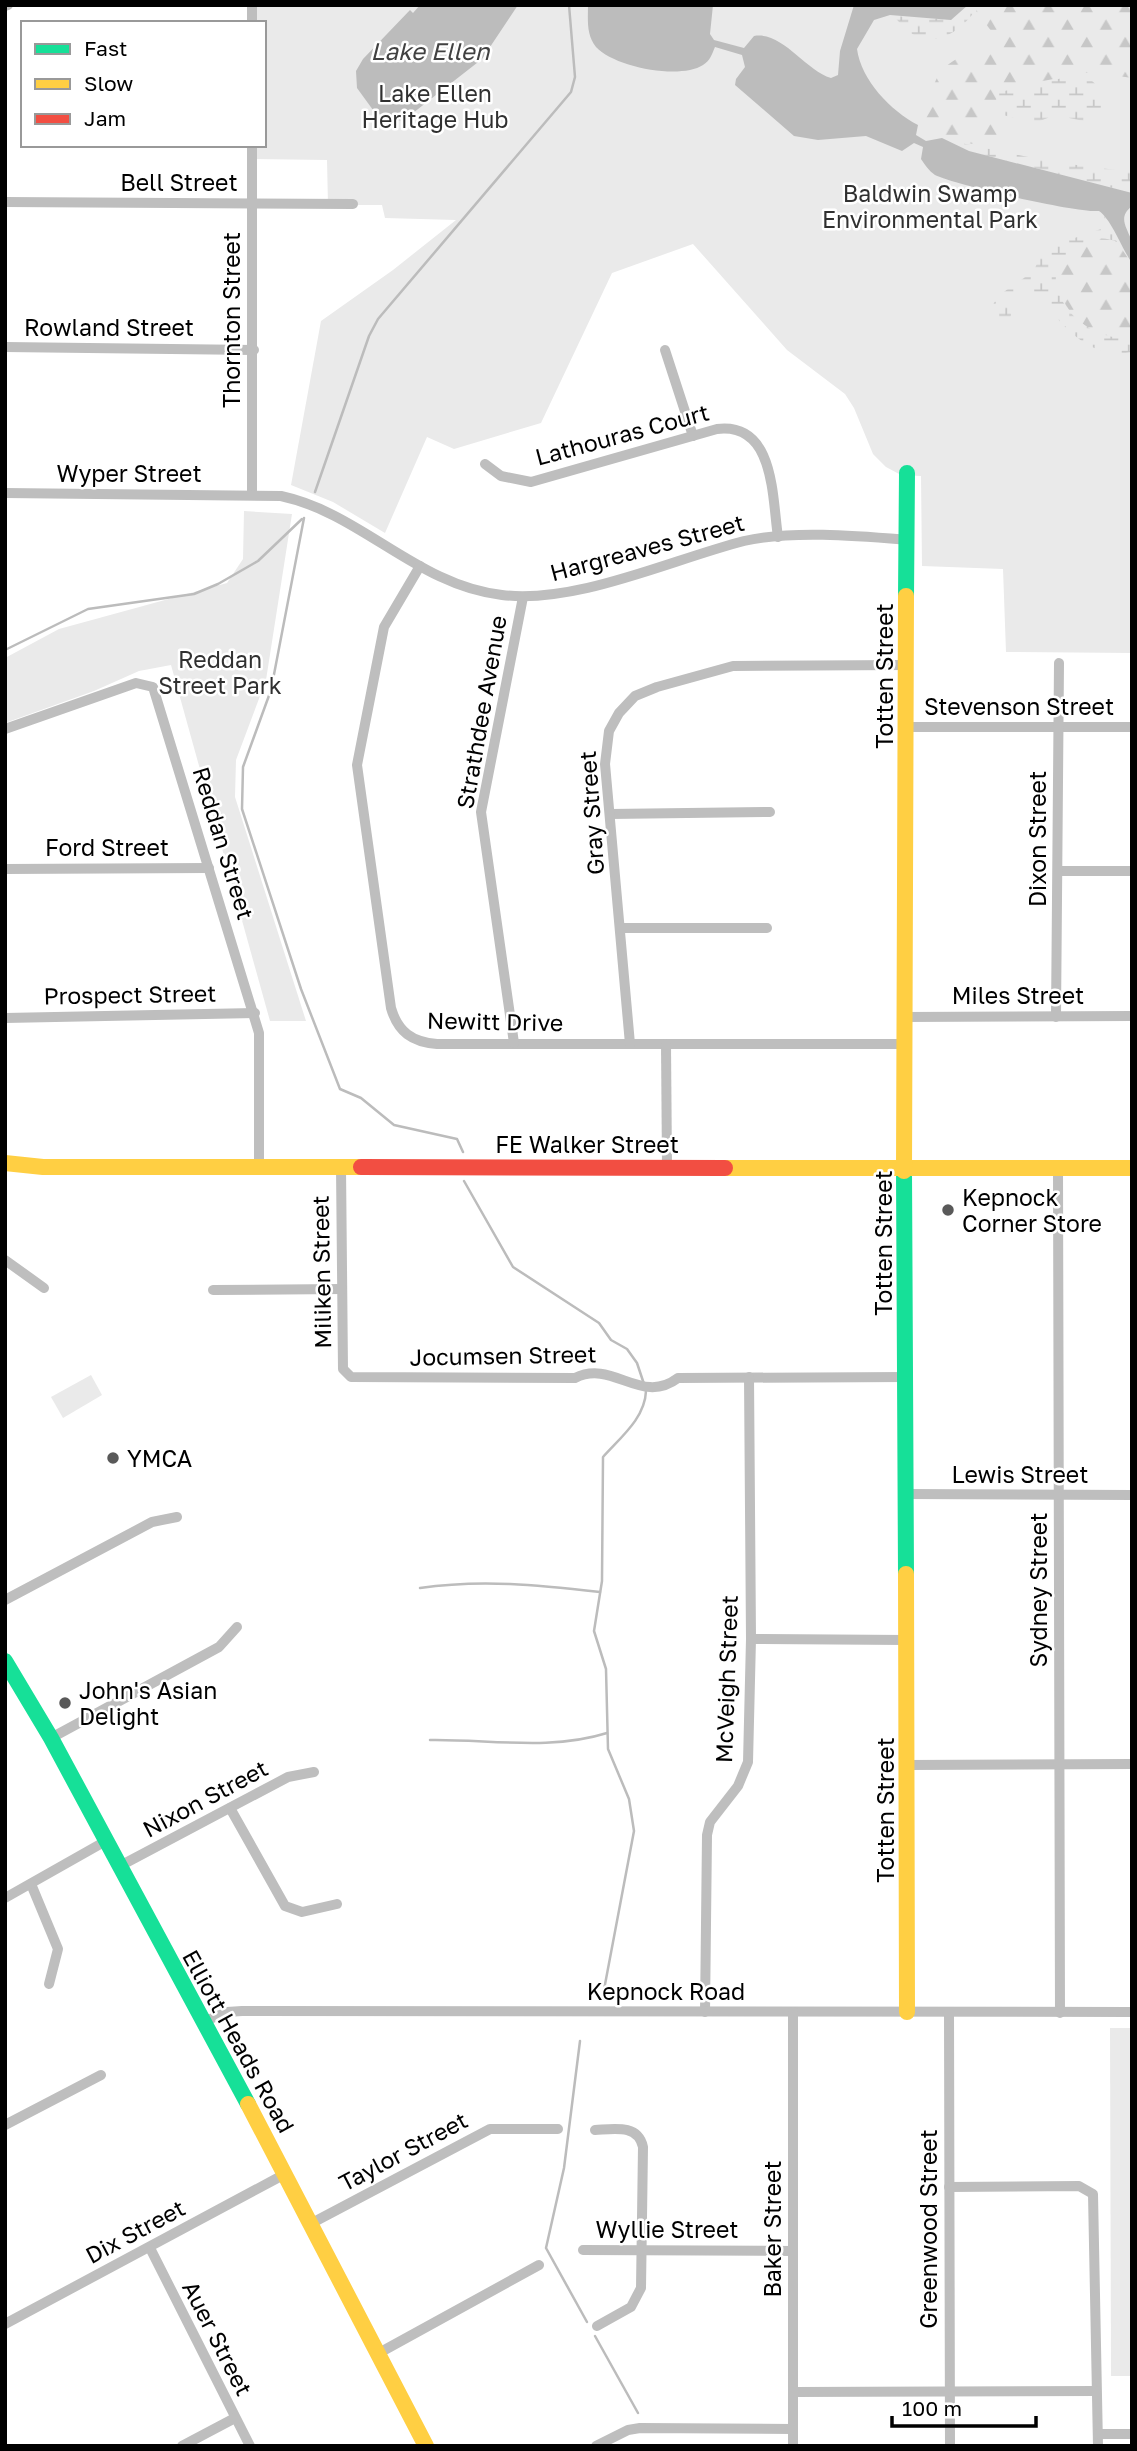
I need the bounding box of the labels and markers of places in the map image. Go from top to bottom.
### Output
place label: Kepnock Corner Store [962,1183,1102,1237]
marker: Kepnock Corner Store [940,1202,956,1218]
place label: YMCA [127,1444,192,1472]
marker: YMCA [105,1450,121,1466]
place label: John's Asian Delight [79,1676,217,1730]
marker: John's Asian Delight [57,1695,73,1711]

